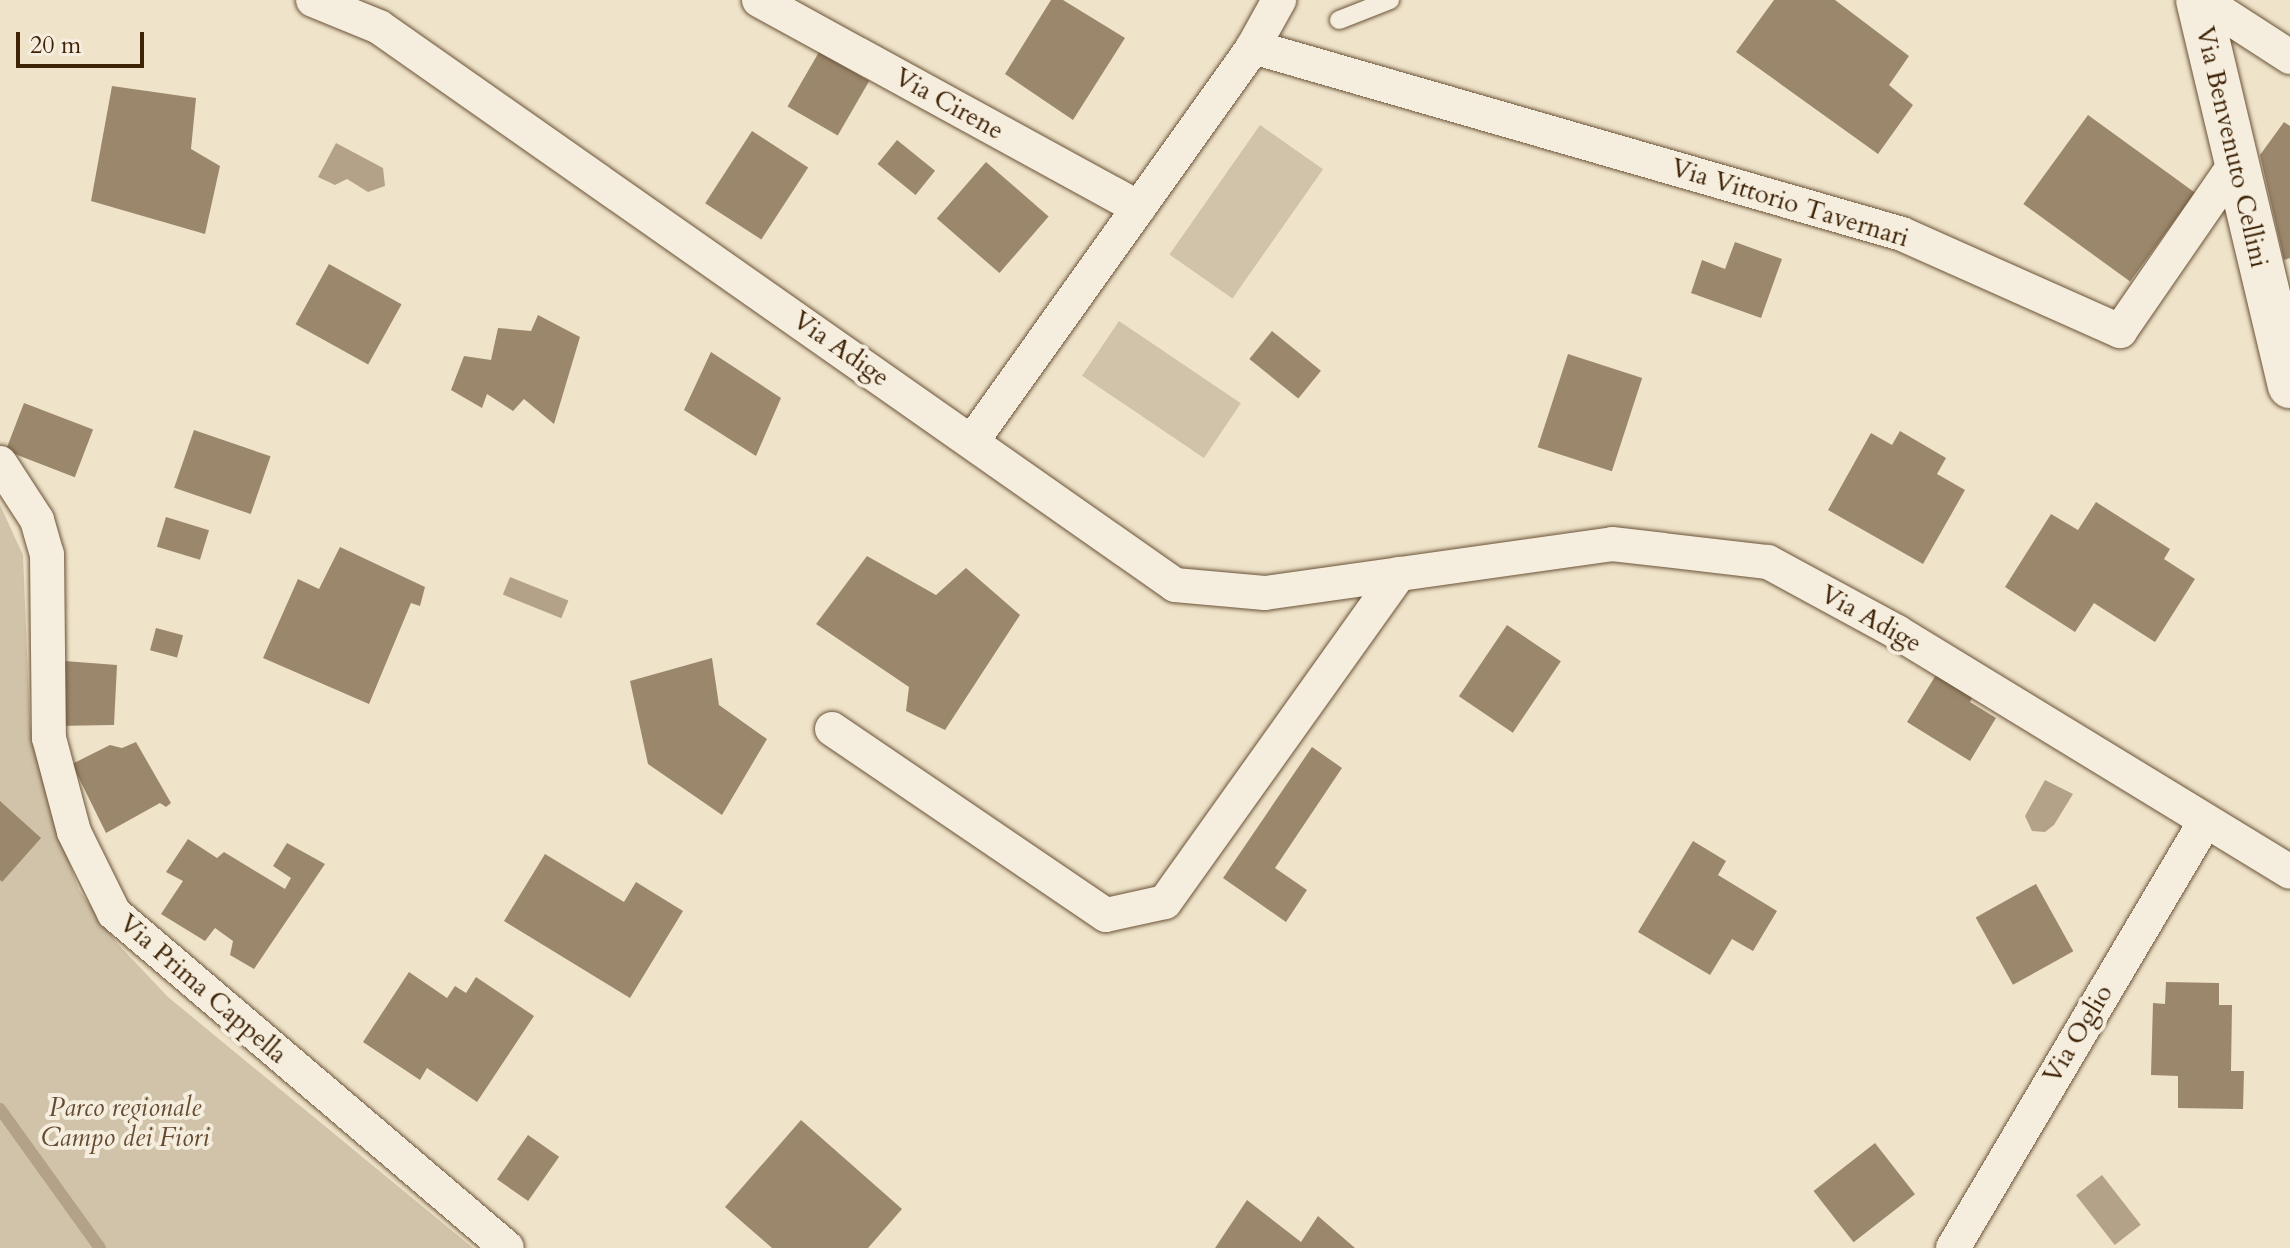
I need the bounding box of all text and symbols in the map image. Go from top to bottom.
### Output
scale bar [20,16,148,66]
street label: Via Benvenuto Cellini [2189,23,2275,271]
text: 20 m [30,29,81,62]
street label: Via Cirene [889,61,1009,147]
street label: Via Vittorio Tavernari [1667,152,1913,254]
street label: Via Adige [787,304,895,394]
street label: Via Adige [1815,579,1927,659]
street label: Via Prima Cappella [113,908,293,1070]
street label: Via Oglio [2036,979,2120,1089]
park label: Parco regionale Campo dei Fiori [41,1092,209,1154]

